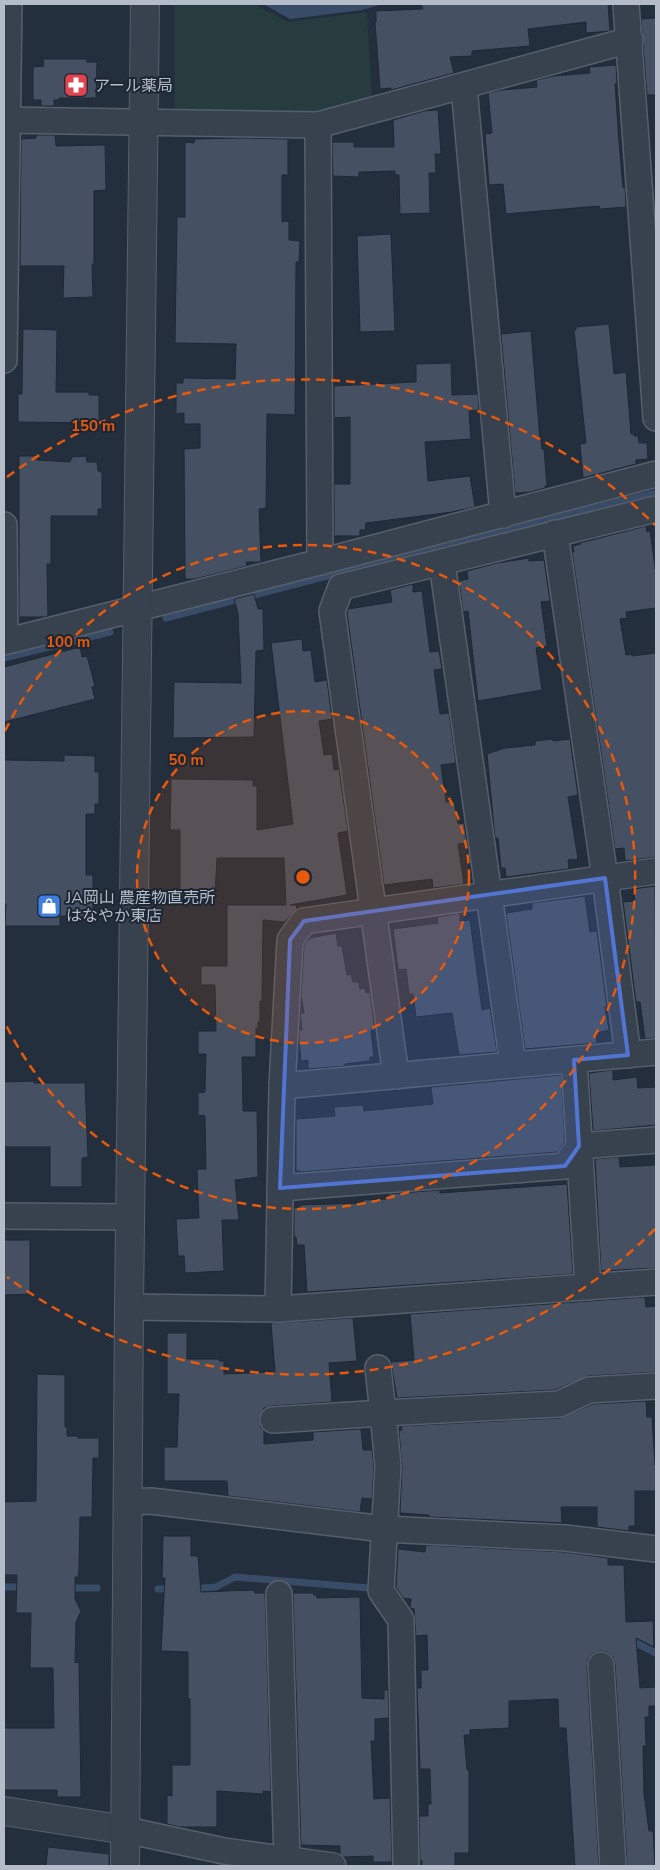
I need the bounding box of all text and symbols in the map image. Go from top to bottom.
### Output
pharmacy icon: アール薬局 [63,72,89,98]
place label: アール薬局 [94,75,173,97]
text: 150 m [71,416,115,436]
text: 100 m [46,632,90,652]
text: 50 m [168,750,204,770]
centre of rings [294,868,312,886]
place label: JA岡山 農産物直売所 はなやか東店 [65,887,215,927]
shop icon: JA岡山 農産物直売所 はなやか東店 [36,893,62,919]

